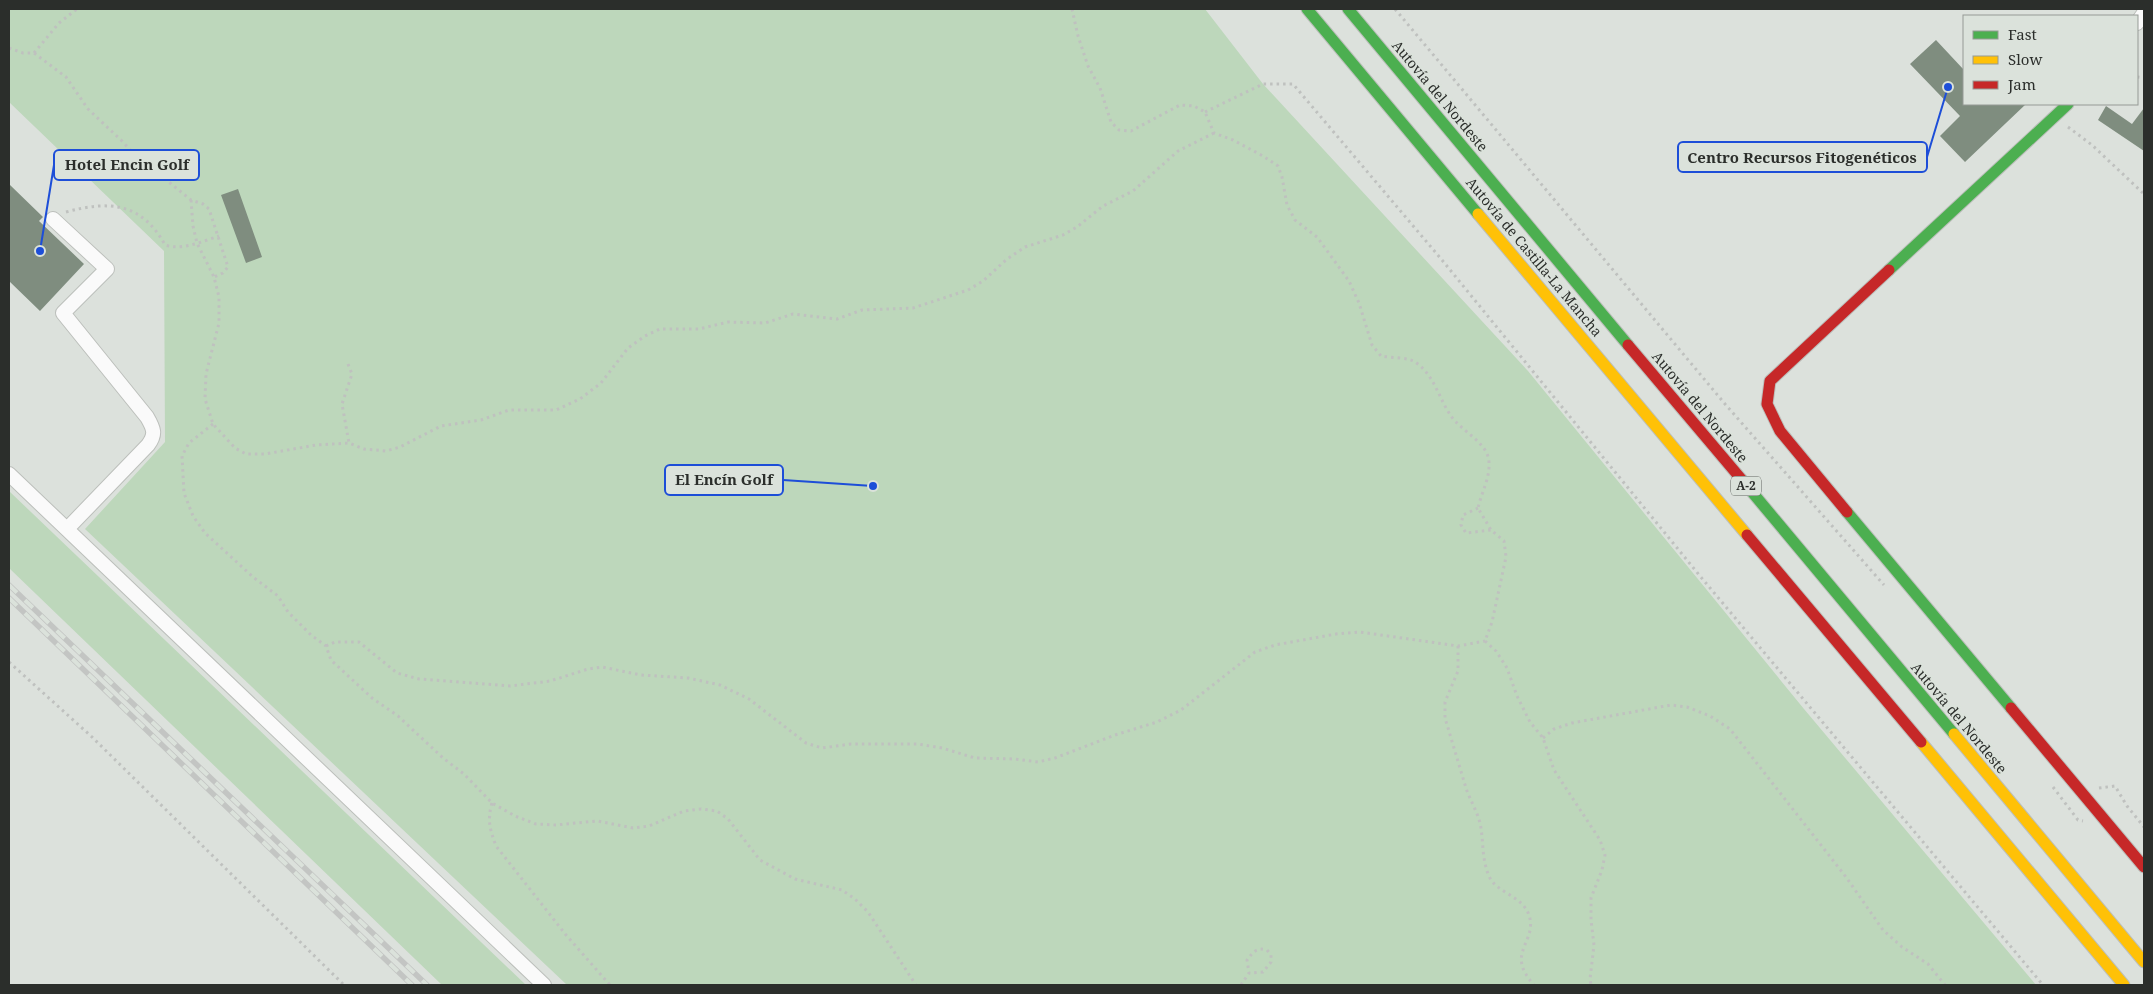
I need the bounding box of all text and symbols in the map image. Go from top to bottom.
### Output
legend [1963,15,2138,105]
text: Fast [2008,24,2037,44]
street label: Autovía del Nordeste [1388,36,1493,155]
text: Slow [2008,49,2042,69]
text: Jam [2007,74,2036,94]
callout: Centro Recursos Fitogenéticos [1678,142,1927,172]
text: Centro Recursos Fitogenéticos [1687,147,1917,167]
callout: Hotel Encin Golf [54,150,199,180]
text: Hotel Encin Golf [65,154,191,174]
street label: Autovía de Castilla-La Mancha [1462,173,1607,340]
street label: Autovía del Nordeste [1648,347,1753,466]
callout: El Encín Golf [665,465,783,495]
text: El Encín Golf [675,469,775,489]
road number: A-2 [1731,476,1761,496]
street label: Autovía del Nordeste [1907,658,2012,777]

